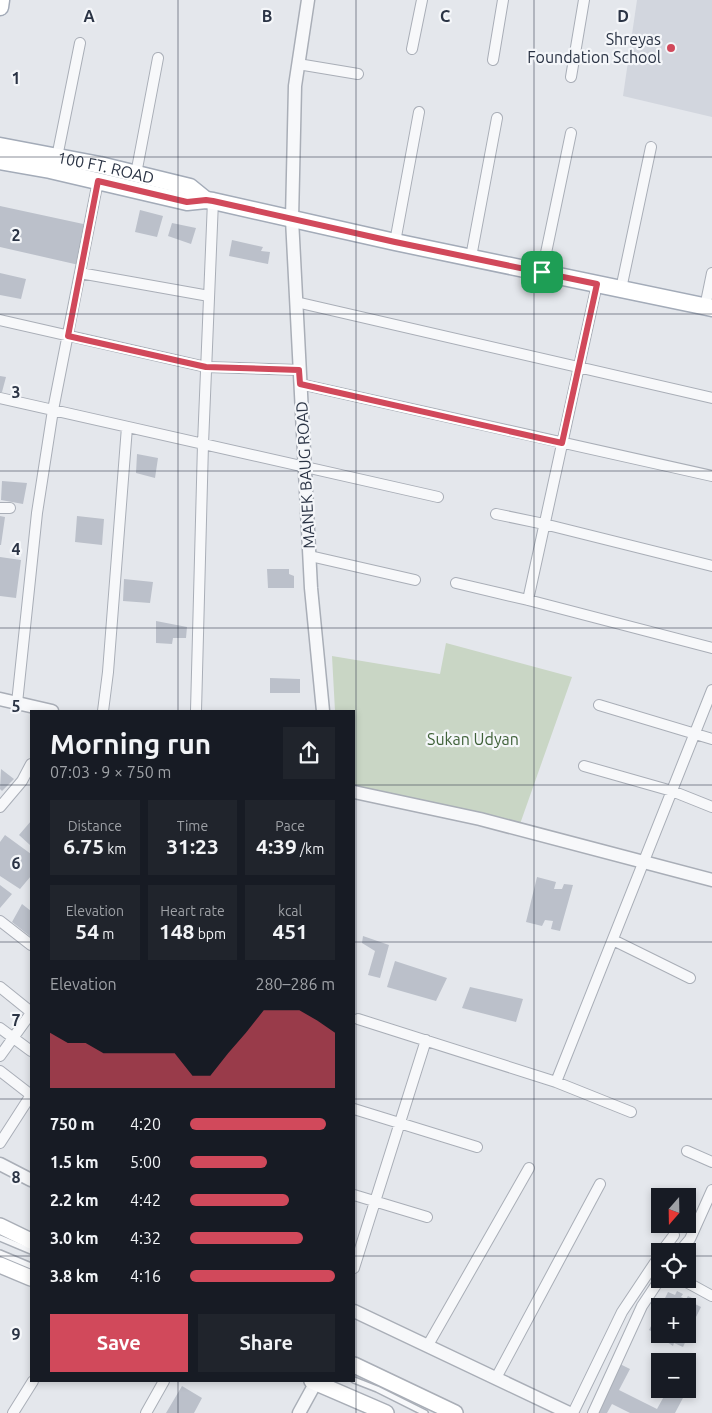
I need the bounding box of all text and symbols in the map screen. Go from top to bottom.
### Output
text: A [83,7,95,25]
text: B [262,7,272,25]
text: C [440,7,450,25]
text: D [617,7,629,25]
place label: Shreyas Foundation School [527,30,661,66]
marker: Shreyas Foundation School [665,42,677,54]
text: 1 [11,69,21,87]
street label: 100 FT. ROAD [56,148,156,187]
text: 2 [11,226,21,244]
pin [521,251,563,293]
icon: arrive [528,258,556,286]
text: 3 [11,383,21,401]
street label: MANEK BAUG ROAD [292,401,318,549]
text: 4 [11,540,21,558]
text: 5 [11,697,21,715]
button: share [283,727,335,779]
text: Morning run [50,728,211,759]
park label: Sukan Udyan [427,730,519,748]
text: 07:03 · 9 × 750 m [50,763,171,781]
text: Distance [68,818,122,834]
text: Time [177,818,208,834]
text: Pace [275,818,305,834]
text: 6.75 [63,834,104,858]
text: 31:23 [166,834,219,858]
text: 4:39 [256,834,297,858]
text: km [104,841,126,857]
text: /km [297,841,324,857]
text: 6 [11,854,21,872]
text: Elevation [66,903,124,919]
text: Heart rate [160,903,225,919]
text: kcal [278,903,302,919]
text: 54 [75,919,99,943]
text: 148 [159,919,194,943]
text: 451 [272,919,308,943]
text: m [99,926,114,942]
text: bpm [194,926,226,942]
text: Elevation [50,975,117,993]
text: 280–286 m [255,975,335,993]
text: 7 [11,1011,21,1029]
text: 750 m [50,1115,95,1133]
text: 4:20 [130,1115,161,1133]
text: 1.5 km [50,1153,99,1171]
text: 5:00 [130,1153,161,1171]
text: 8 [11,1168,21,1186]
north arrow [651,1188,696,1232]
map controls [651,1188,696,1398]
text: 2.2 km [50,1191,99,1209]
text: 4:42 [130,1191,161,1209]
text: 3.0 km [50,1229,99,1247]
text: 4:32 [130,1229,161,1247]
button: locate [651,1243,696,1288]
text: 3.8 km [50,1267,99,1285]
text: 4:16 [130,1267,161,1285]
button: + [651,1298,696,1343]
button: Save [50,1314,188,1372]
button: Share [198,1314,335,1372]
text: 9 [11,1325,21,1343]
button: − [651,1353,696,1398]

